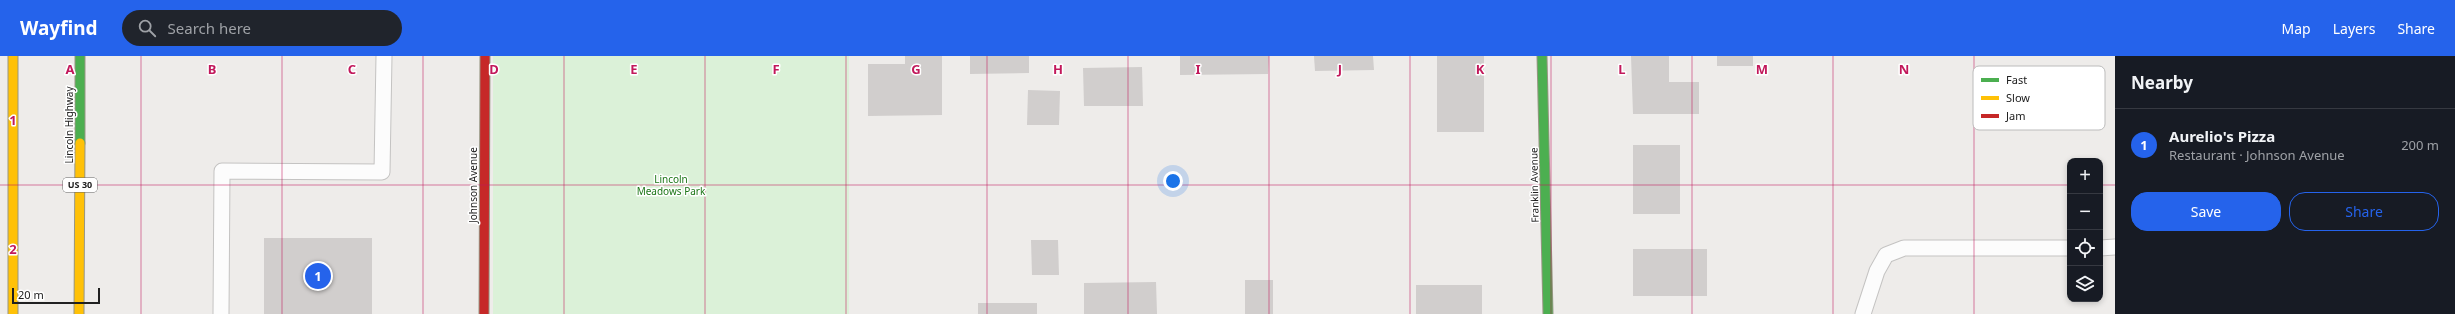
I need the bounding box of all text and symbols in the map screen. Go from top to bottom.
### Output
search box [122,10,402,46]
text: Wayfind [20,15,98,41]
icon: search [136,17,158,39]
text: Search here [168,18,251,38]
text: Map [2282,19,2311,38]
text: Layers [2333,19,2375,38]
text: Share [2397,19,2435,38]
text: A [66,60,75,78]
text: B [208,60,216,78]
text: C [348,60,356,78]
text: D [489,60,499,78]
text: E [630,60,638,78]
text: F [772,60,780,78]
text: G [911,60,921,78]
text: H [1053,60,1063,78]
text: I [1195,60,1201,78]
text: J [1337,60,1342,78]
text: K [1476,60,1485,78]
text: L [1618,60,1626,78]
text: M [1756,60,1768,78]
text: N [1899,60,1909,78]
legend [1973,66,2105,130]
text: Nearby [2131,71,2193,94]
text: Fast [2006,72,2027,87]
street label: Lincoln Highway [62,86,76,164]
text: Slow [2006,90,2030,105]
text: Jam [2005,108,2025,123]
text: 1 [9,111,17,129]
text: Aurelio's Pizza [2169,126,2275,146]
text: 1 [2140,136,2148,154]
text: 200 m [2401,136,2439,154]
text: Restaurant · Johnson Avenue [2169,146,2345,164]
street label: Johnson Avenue [466,147,480,224]
street label: Franklin Avenue [1526,147,1542,223]
map controls [2067,158,2103,302]
button: + [2067,158,2103,194]
your location [1163,171,1183,191]
park label: Lincoln Meadows Park [637,172,706,198]
road number: US 30 [63,178,97,192]
button: Save [2131,192,2281,231]
button: Share [2289,192,2439,231]
button: − [2067,194,2103,230]
button: locate [2067,230,2103,266]
text: 2 [9,240,17,258]
pin: 1 [305,261,331,291]
button: layers [2067,266,2103,302]
scale bar [12,286,100,305]
text: 20 m [18,287,44,302]

